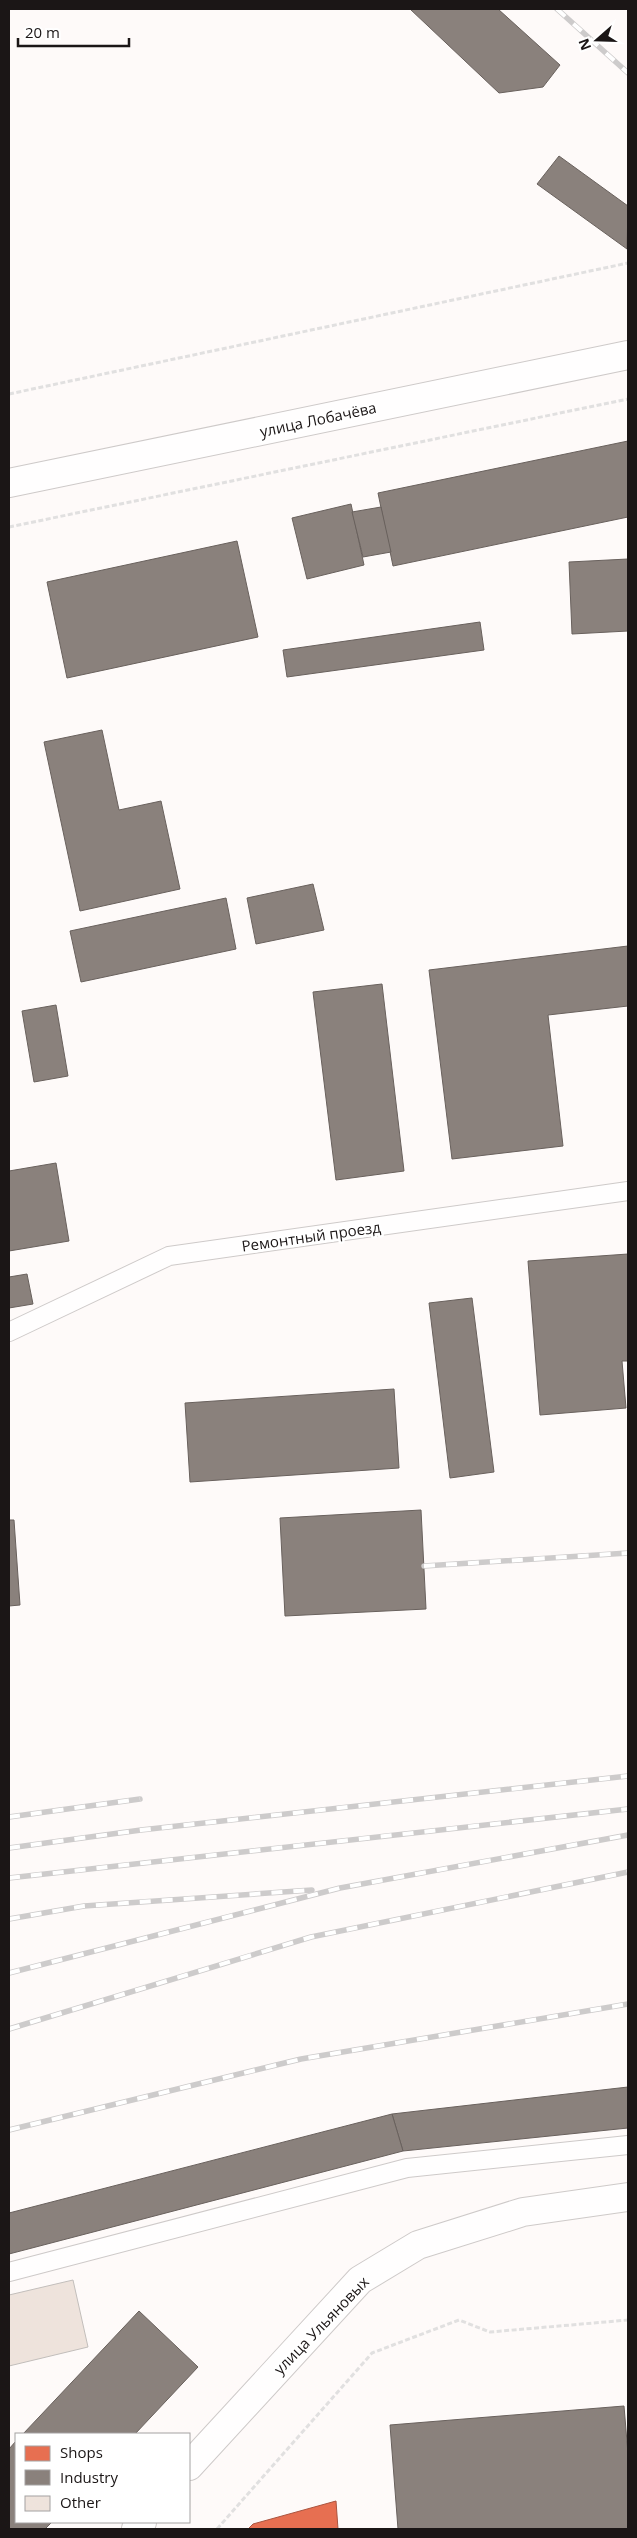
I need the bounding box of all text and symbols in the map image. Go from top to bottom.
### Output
scale bar [18,15,129,47]
north arrow [572,15,622,65]
text: 20 m [25,22,60,42]
text: N [573,36,595,53]
street label: улица Лобачёва [258,397,378,441]
street label: Ремонтный проезд [240,1216,382,1256]
street label: улица Ульяновых [269,2272,373,2378]
legend [15,2433,190,2523]
text: Shops [60,2442,103,2462]
text: Industry [60,2467,118,2487]
text: Other [60,2492,101,2512]

